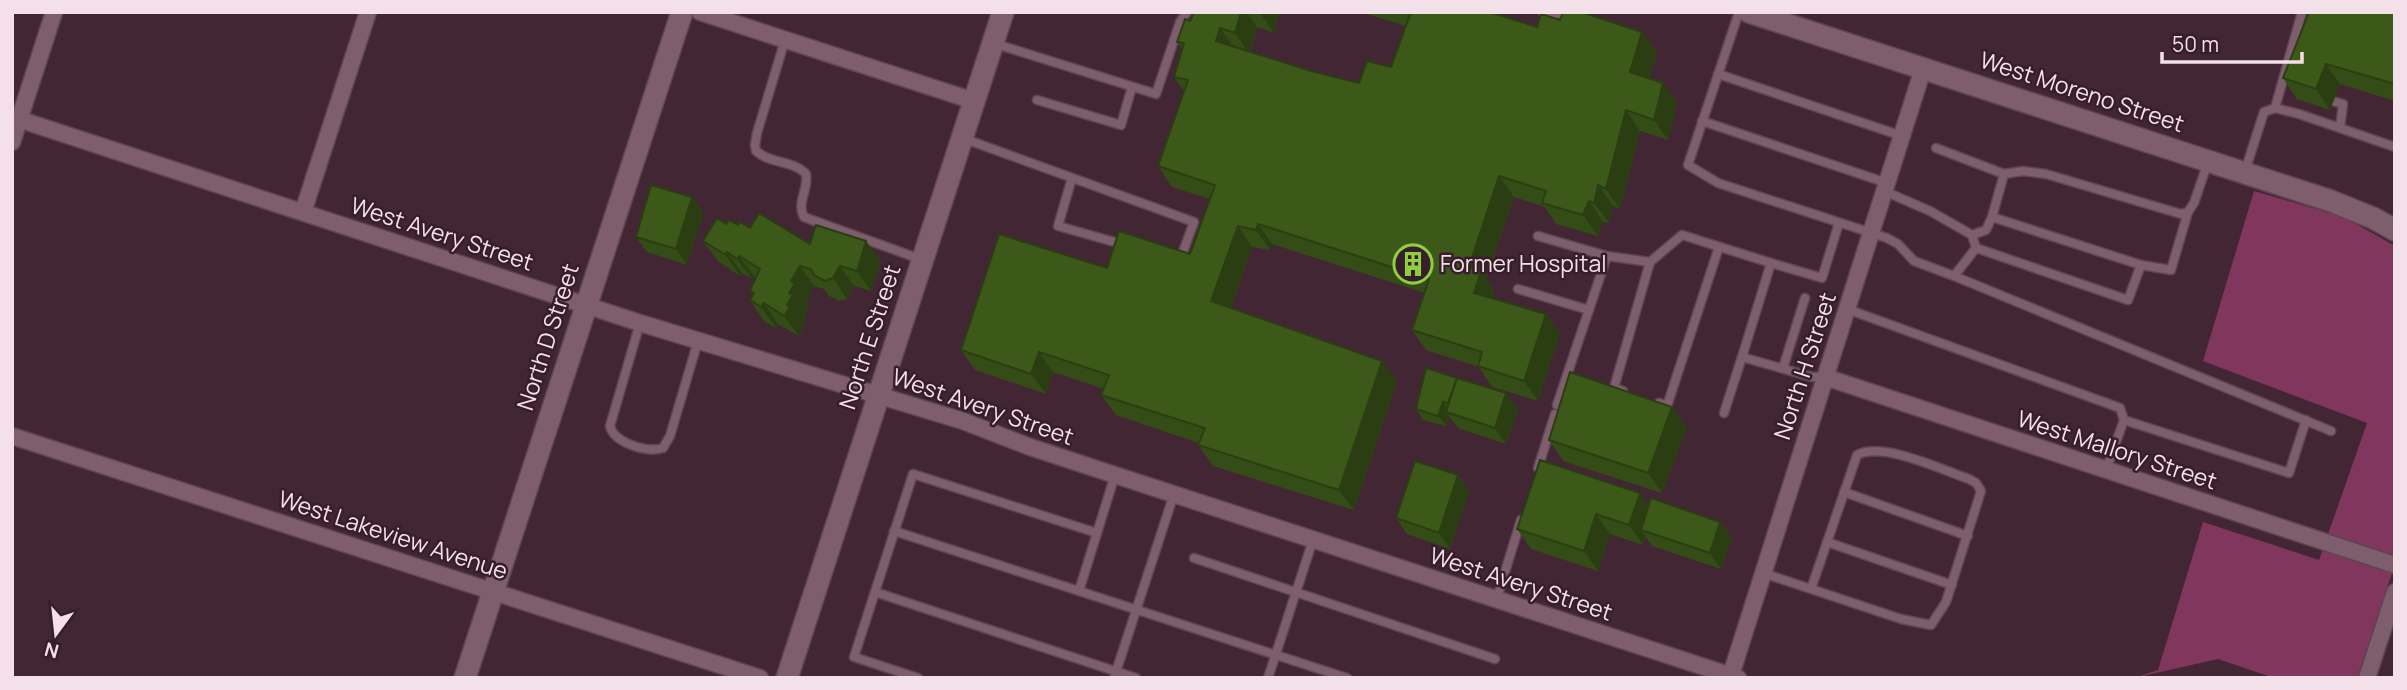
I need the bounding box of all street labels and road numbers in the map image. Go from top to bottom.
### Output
street label: West Moreno Street [1976,43,2188,139]
street label: West Avery Street [347,188,538,278]
street label: North D Street [508,259,586,414]
street label: North E Street [831,260,908,413]
street label: North H Street [1765,288,1843,443]
street label: West Avery Street [888,360,1078,452]
street label: West Mallory Street [2013,402,2221,496]
street label: West Lakeview Avenue [275,482,512,586]
street label: West Avery Street [1426,538,1617,628]

